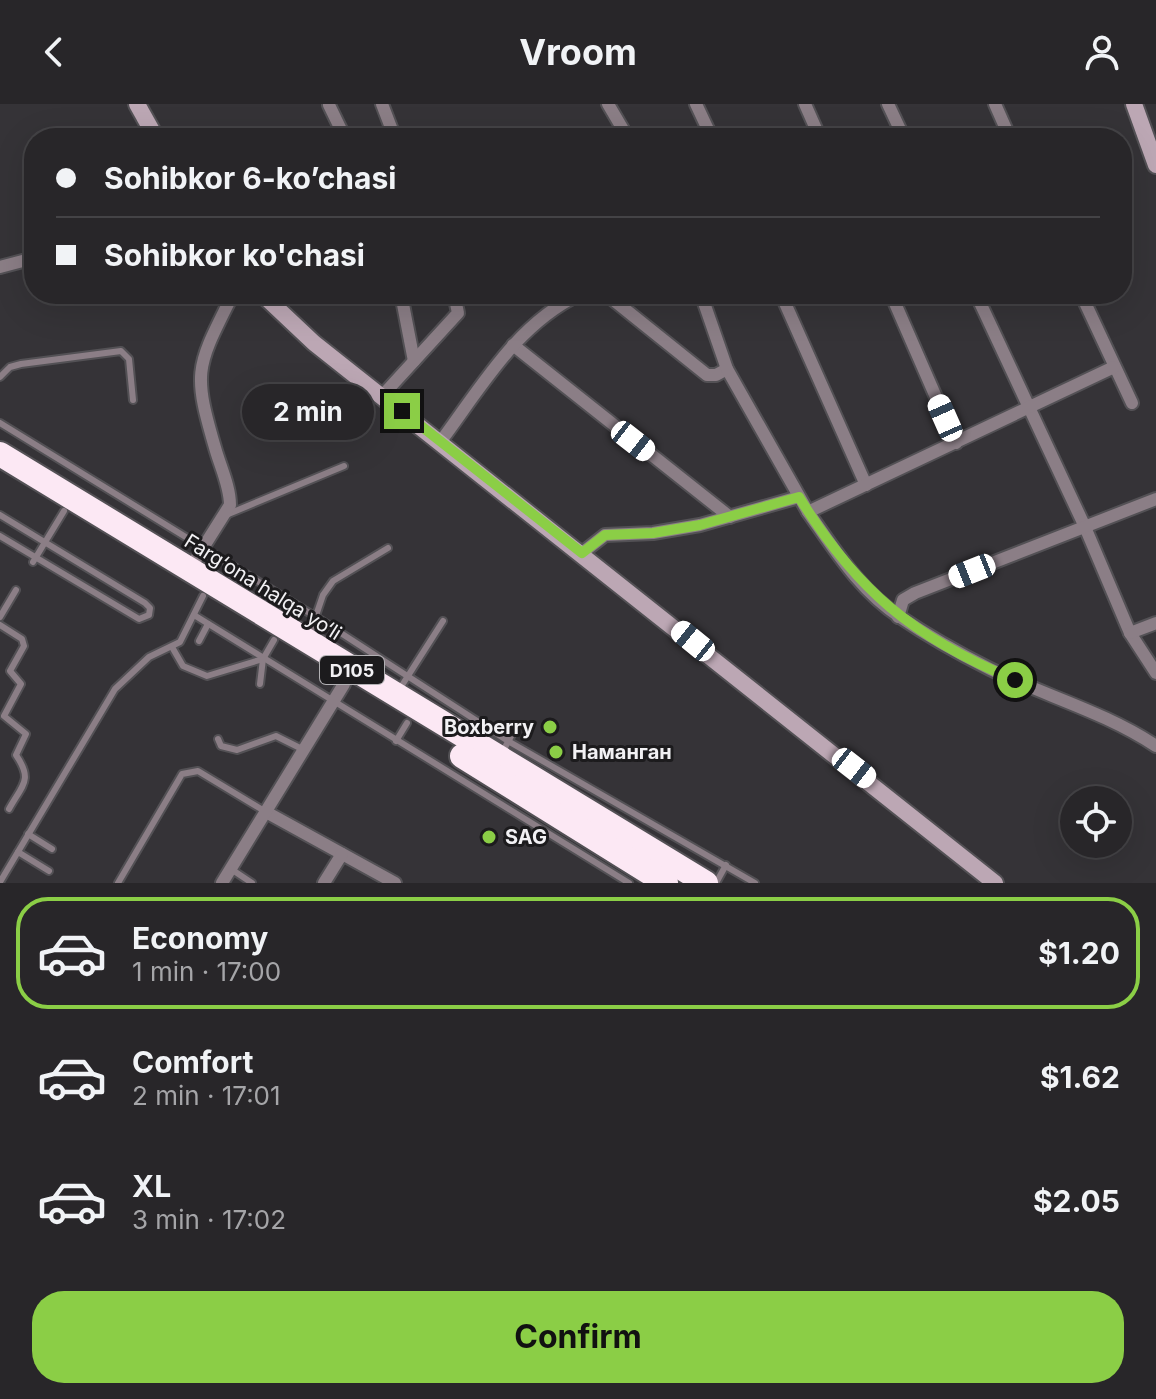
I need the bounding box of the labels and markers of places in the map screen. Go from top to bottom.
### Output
place label: Boxberry [444,715,534,739]
marker: Boxberry [541,718,559,736]
place label: Наманган [572,740,672,764]
marker: Наманган [547,743,565,761]
place label: SAG [505,825,547,849]
marker: SAG [480,828,498,846]

